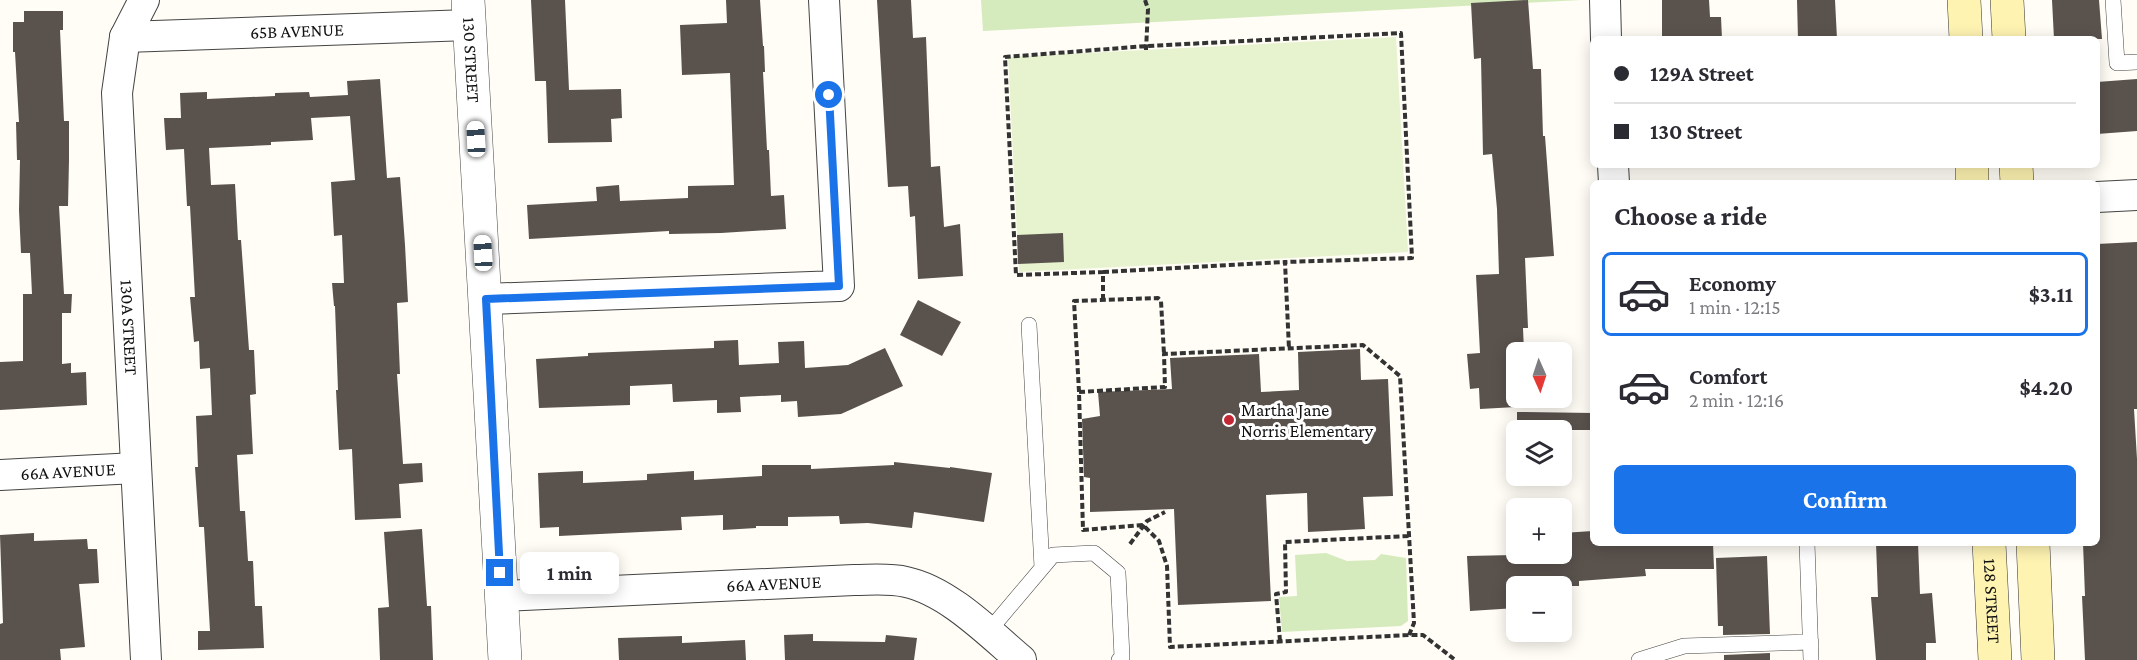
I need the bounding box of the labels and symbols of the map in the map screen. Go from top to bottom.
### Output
street label: 130 STREET [459,17,484,103]
street label: 65B AVENUE [250,19,344,43]
route start [815,81,842,108]
car [466,121,486,157]
car [473,235,493,271]
street label: 130A STREET [117,279,141,376]
north arrow [1506,342,1572,408]
place label: Martha Jane Norris Elementary [1241,400,1374,441]
marker: Martha Jane Norris Elementary [1222,413,1236,427]
street label: 66A AVENUE [20,459,116,484]
callout: 1 min [521,552,620,594]
street label: 128 STREET [1980,558,2004,644]
route end [486,559,513,586]
street label: 66A AVENUE [726,571,822,596]

